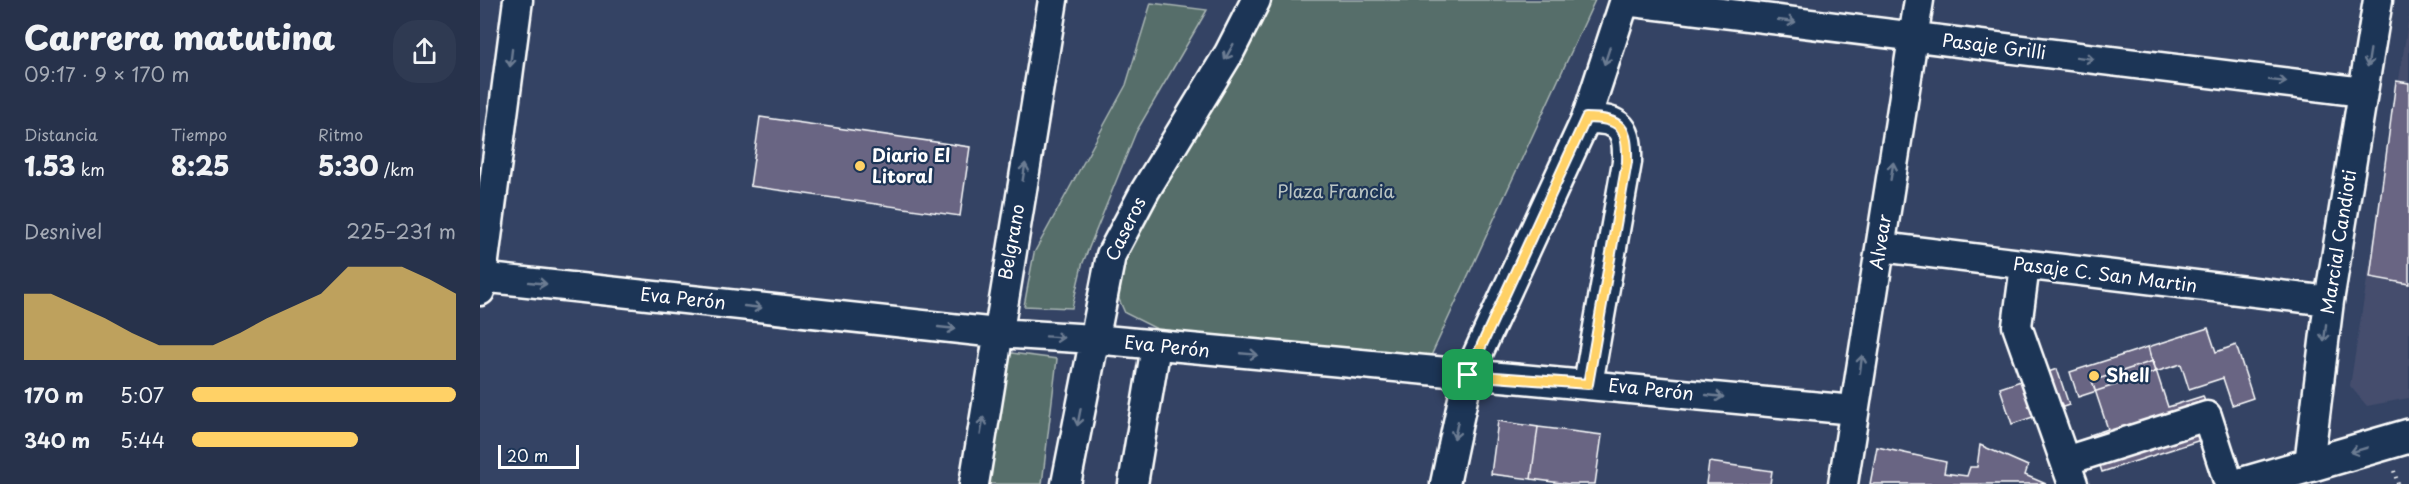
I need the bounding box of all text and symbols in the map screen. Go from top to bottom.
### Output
text: Carrera matutina [24,11,335,61]
one-way arrow [1777,16,1796,27]
button: share [393,20,456,83]
street label: Pasaje Grilli [1941,26,2048,65]
one-way arrow [1223,43,1235,60]
one-way arrow [1600,46,1611,65]
one-way arrow [2363,47,2374,67]
one-way arrow [505,48,516,67]
one-way arrow [2074,53,2094,64]
text: 09:17 · 9 × 170 m [24,59,189,89]
one-way arrow [2268,76,2288,87]
text: Distancia [24,122,98,146]
text: Tiempo [171,122,227,146]
text: Ritmo [318,122,363,146]
place label: Diario El Litoral [872,141,950,189]
text: 1.53 [24,146,76,185]
text: 8:25 [171,146,230,185]
text: 5:30 [318,146,379,185]
text: km [76,157,105,181]
text: /km [379,157,414,181]
marker: Diario El Litoral [853,159,867,173]
one-way arrow [1019,162,1030,182]
one-way arrow [1887,162,1898,182]
street label: Marcial Candioti [2313,168,2362,316]
park label: Plaza Francia [1277,177,1395,204]
street label: Caseros [1098,192,1152,265]
street label: Belgrano [991,202,1030,282]
street label: Alvear [1862,211,1897,271]
text: Desnivel [24,216,102,246]
text: 225–231 m [346,216,456,246]
street label: Pasaje C. San Martin [2012,249,2199,298]
one-way arrow [528,278,548,289]
street label: Eva Perón [639,280,727,315]
one-way arrow [742,302,762,313]
one-way arrow [936,323,956,334]
one-way arrow [2320,323,2331,343]
street label: Eva Perón [1123,328,1211,363]
one-way arrow [1045,332,1064,343]
one-way arrow [1239,349,1259,360]
pin [1442,349,1493,400]
one-way arrow [1855,354,1866,374]
icon: arrive [1451,358,1484,391]
place label: Shell [2106,361,2149,388]
marker: Shell [2087,369,2101,383]
street label: Eva Perón [1607,371,1695,406]
text: 170 m [24,380,84,410]
text: 5:07 [120,380,164,410]
one-way arrow [1705,391,1725,402]
one-way arrow [1073,407,1084,427]
one-way arrow [977,417,988,437]
one-way arrow [1450,420,1462,439]
text: 340 m [24,425,90,455]
text: 5:44 [120,425,165,455]
scale bar [498,442,579,470]
text: 20 m [507,443,548,467]
one-way arrow [2350,445,2369,456]

